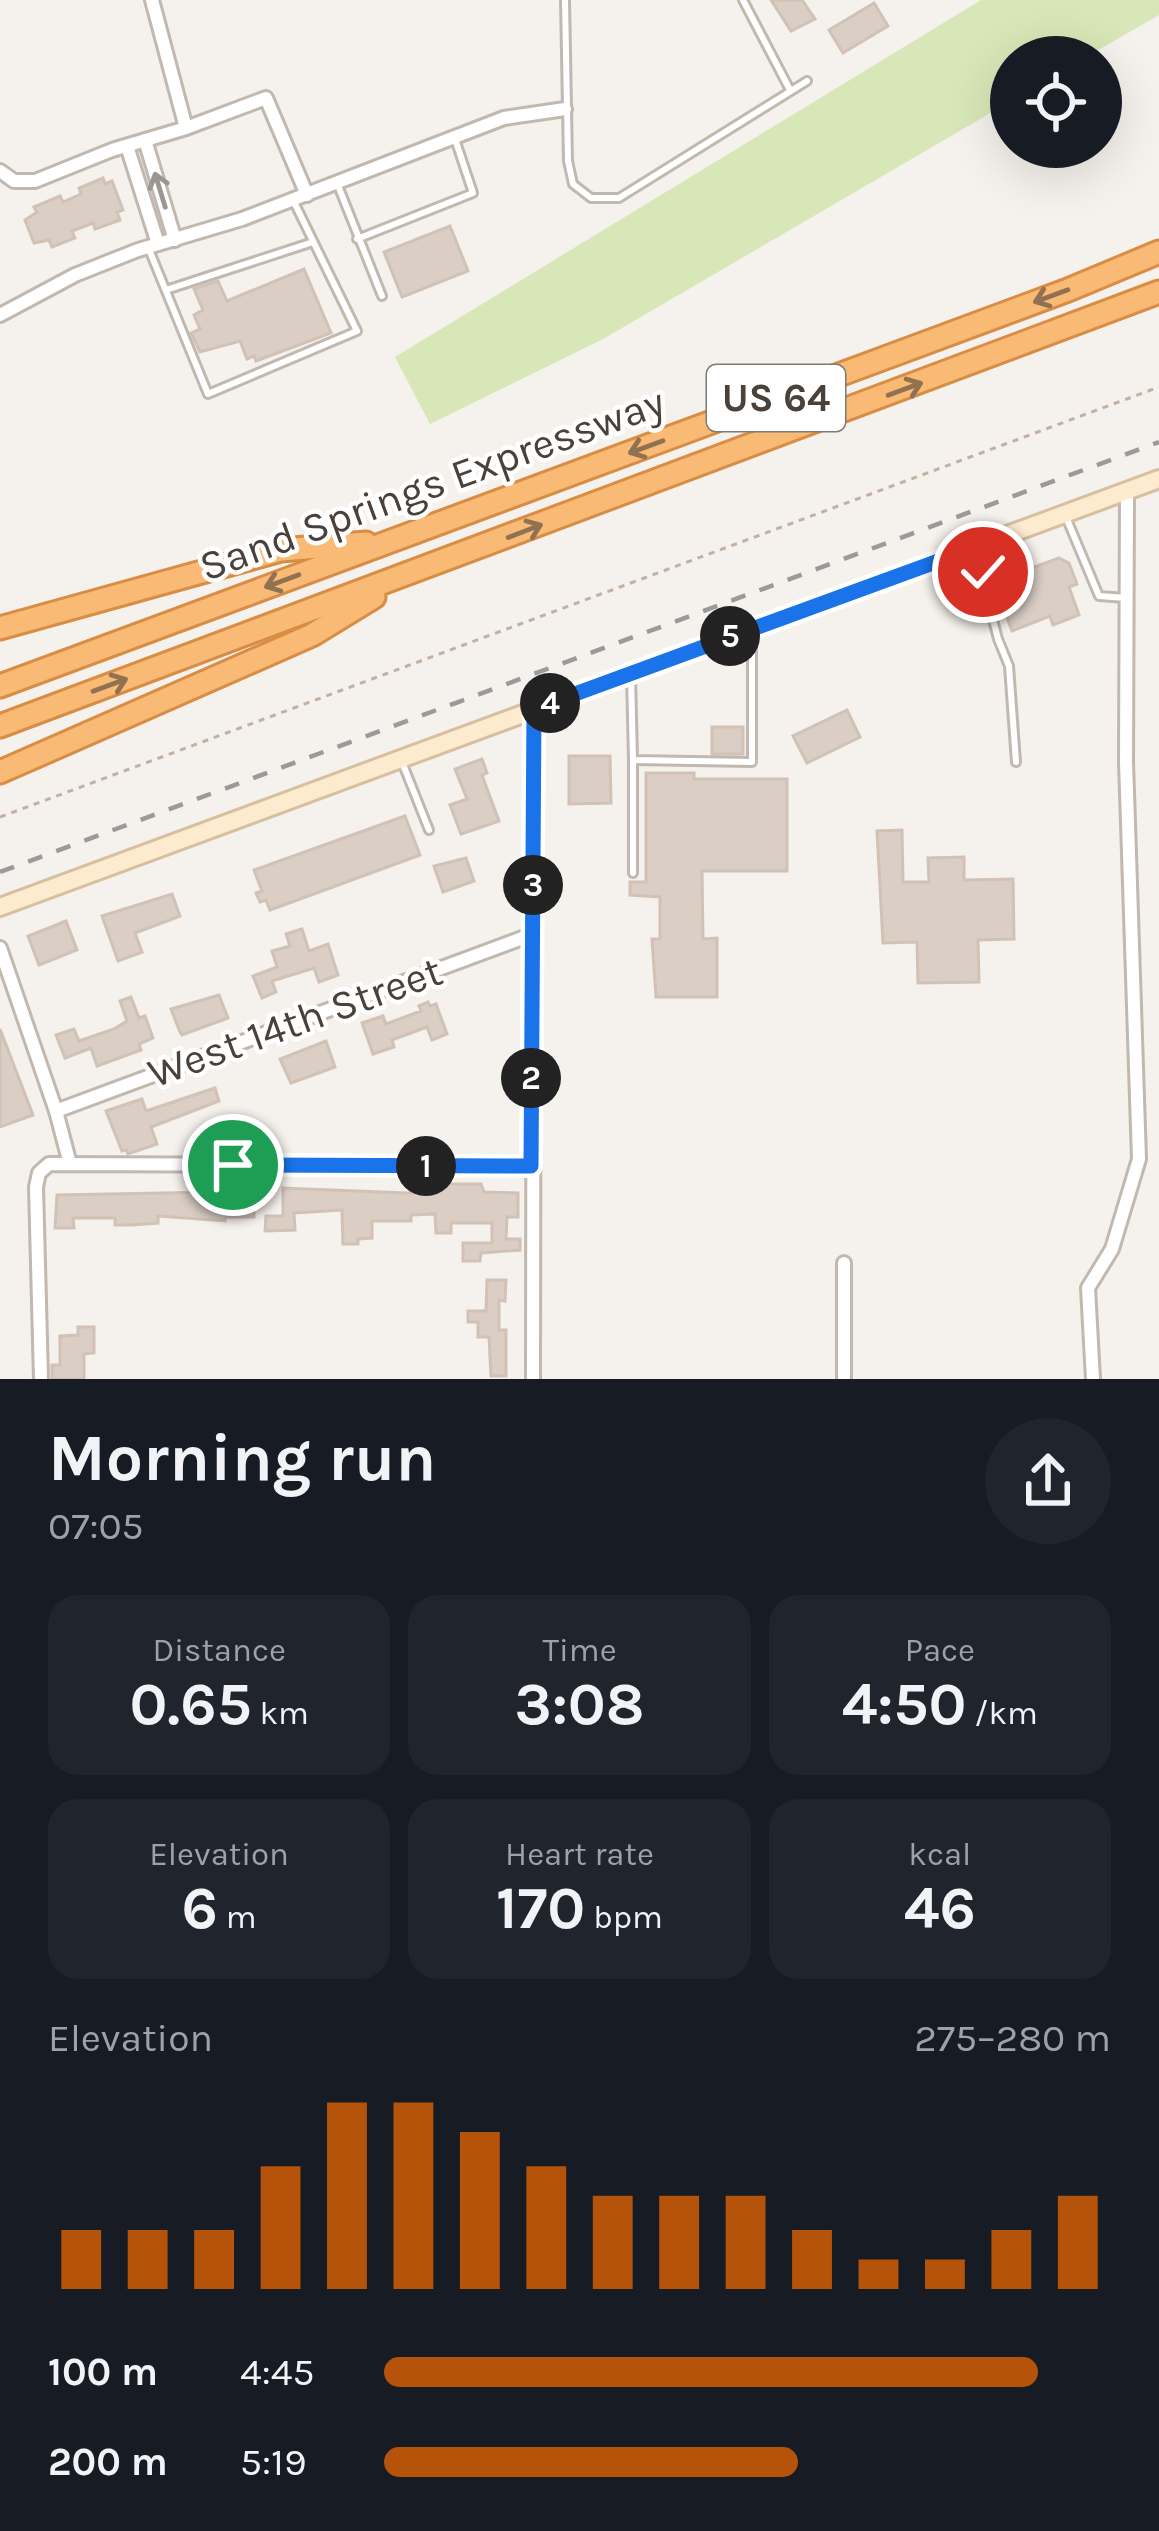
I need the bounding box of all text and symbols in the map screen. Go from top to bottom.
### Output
map controls [990,36,1122,168]
button: locate [990,36,1122,168]
one-way arrow [148,172,170,210]
one-way arrow [1033,287,1070,308]
road number: US 64 [707,365,845,431]
street label: Sand Springs Expressway [193,377,671,591]
one-way arrow [886,377,923,398]
one-way arrow [628,437,665,459]
one-way arrow [506,518,543,540]
pin [932,521,1034,623]
icon: check [950,539,1016,605]
one-way arrow [264,572,301,594]
pin: 5 [700,606,760,666]
text: 5 [720,617,740,655]
one-way arrow [90,673,127,694]
pin: 4 [520,673,580,733]
text: 4 [540,684,560,722]
pin: 3 [503,855,563,915]
text: 3 [523,866,543,904]
street label: West 14th Street [141,946,449,1098]
pin: 2 [501,1048,561,1108]
text: 2 [521,1059,541,1097]
pin [182,1114,284,1216]
icon: arrive [200,1132,266,1198]
pin: 1 [396,1136,456,1196]
text: 1 [420,1147,432,1185]
button: share [985,1418,1111,1544]
text: Morning run [48,1419,436,1497]
text: 07:05 [48,1503,144,1549]
text: Distance [152,1631,286,1669]
text: Time [542,1631,617,1669]
text: Pace [905,1631,975,1669]
text: 0.65 [129,1669,252,1739]
text: 3:08 [514,1669,645,1739]
text: 4:50 [842,1669,966,1739]
text: km [252,1694,309,1732]
text: /km [966,1694,1038,1732]
text: Elevation [149,1835,289,1873]
text: Heart rate [505,1835,654,1873]
text: kcal [908,1835,971,1873]
text: 6 [182,1873,218,1943]
text: 170 [496,1873,585,1943]
text: 46 [904,1873,976,1943]
text: m [218,1898,257,1936]
text: bpm [585,1898,663,1936]
text: Elevation [48,2015,213,2061]
text: 275–280 m [914,2015,1111,2061]
text: 100 m [48,2349,158,2395]
text: 4:45 [240,2349,315,2395]
text: 200 m [48,2439,168,2485]
text: 5:19 [240,2439,307,2485]

